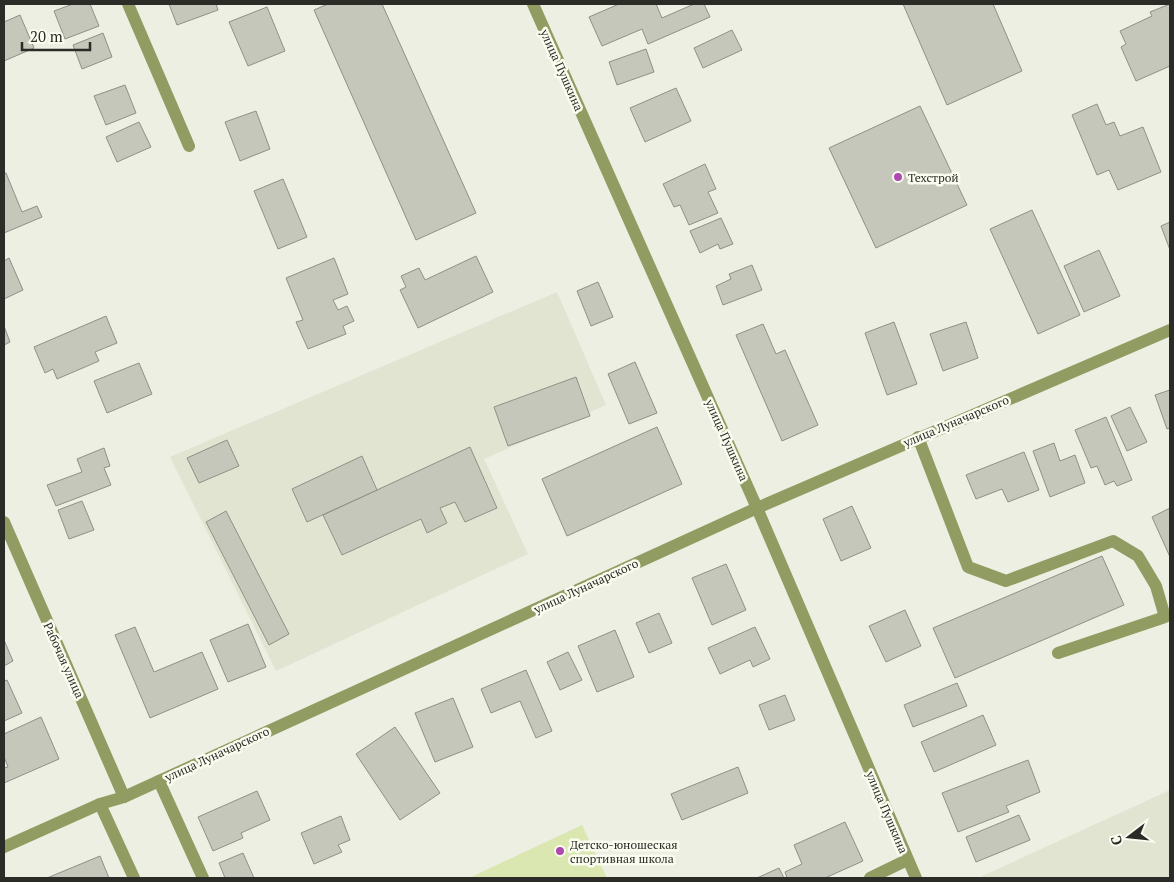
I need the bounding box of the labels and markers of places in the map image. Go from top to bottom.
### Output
place label: Техстрой [908,170,959,185]
marker: Техстрой [892,171,904,183]
place label: Детско-юношеская спортивная школа [570,837,678,866]
marker: Детско-юношеская спортивная школа [554,845,566,857]

